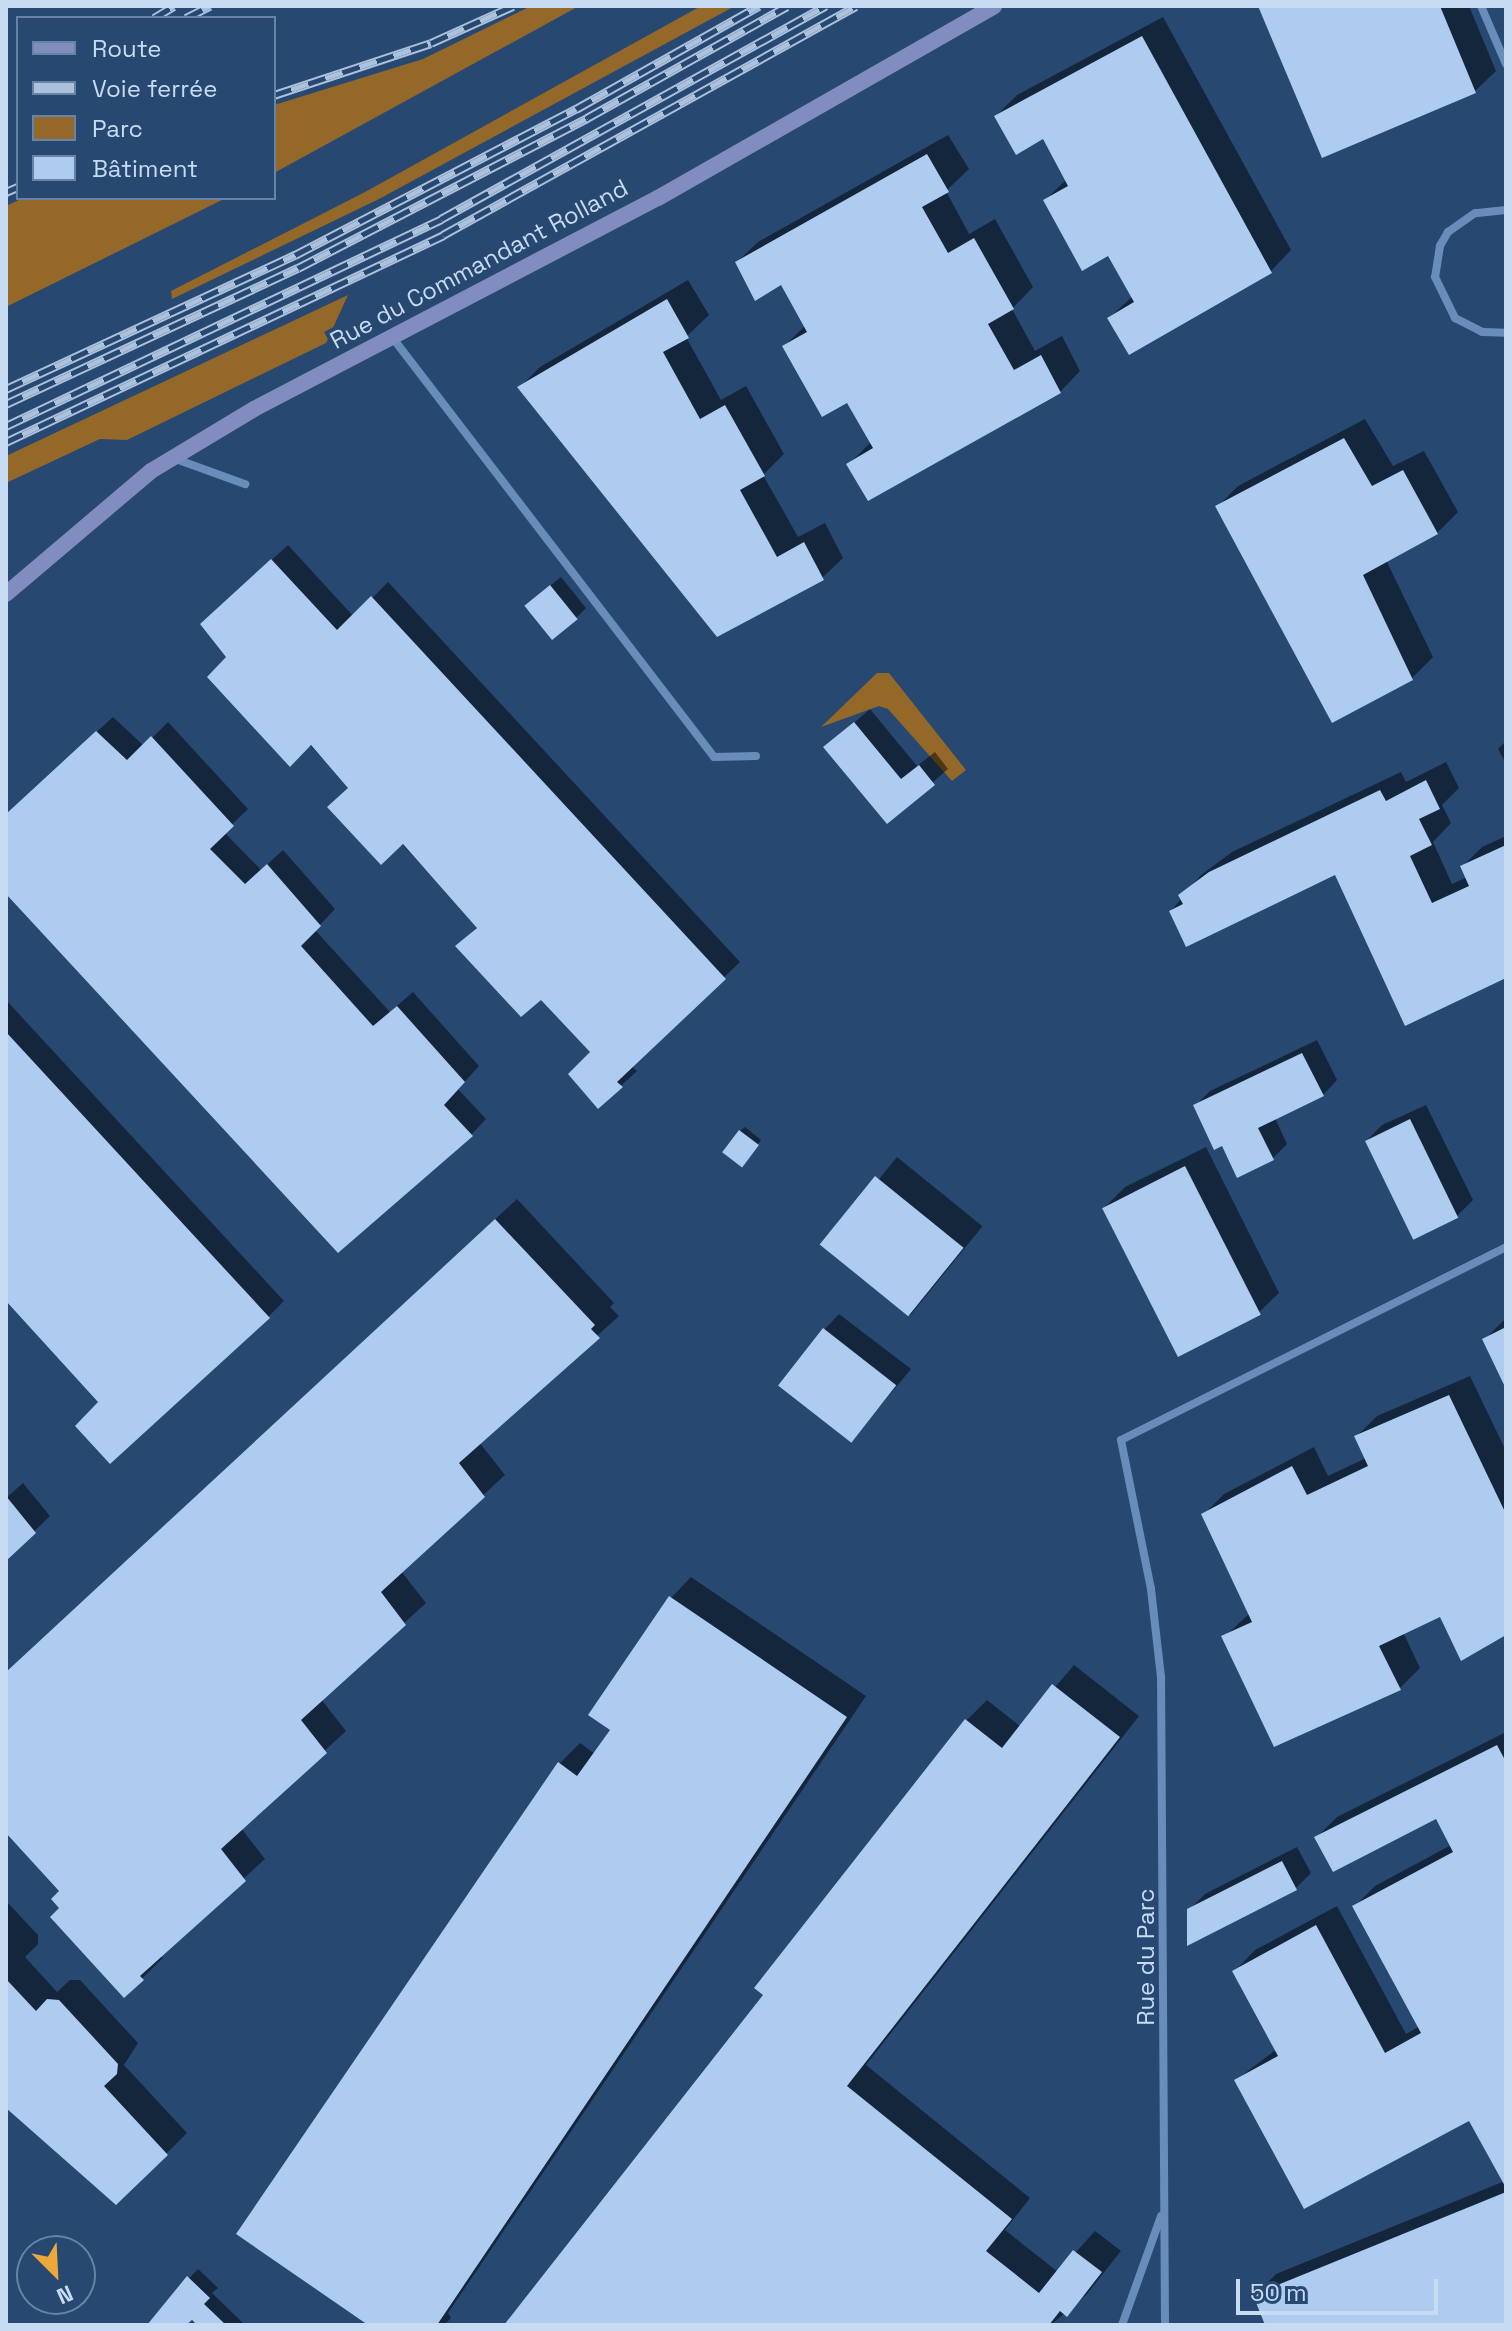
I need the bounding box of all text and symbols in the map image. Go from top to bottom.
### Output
legend [16,16,276,200]
text: Route [92,33,161,64]
text: Voie ferrée [92,73,217,104]
text: Parc [92,113,143,144]
text: Bâtiment [92,153,198,184]
street label: Rue du Commandant Rolland [325,173,633,355]
street label: Rue du Parc [1132,1888,1160,2026]
north arrow [16,2235,96,2315]
scale bar [1240,2263,1442,2313]
text: 50 m [1250,2277,1307,2308]
text: N [53,2279,77,2311]

